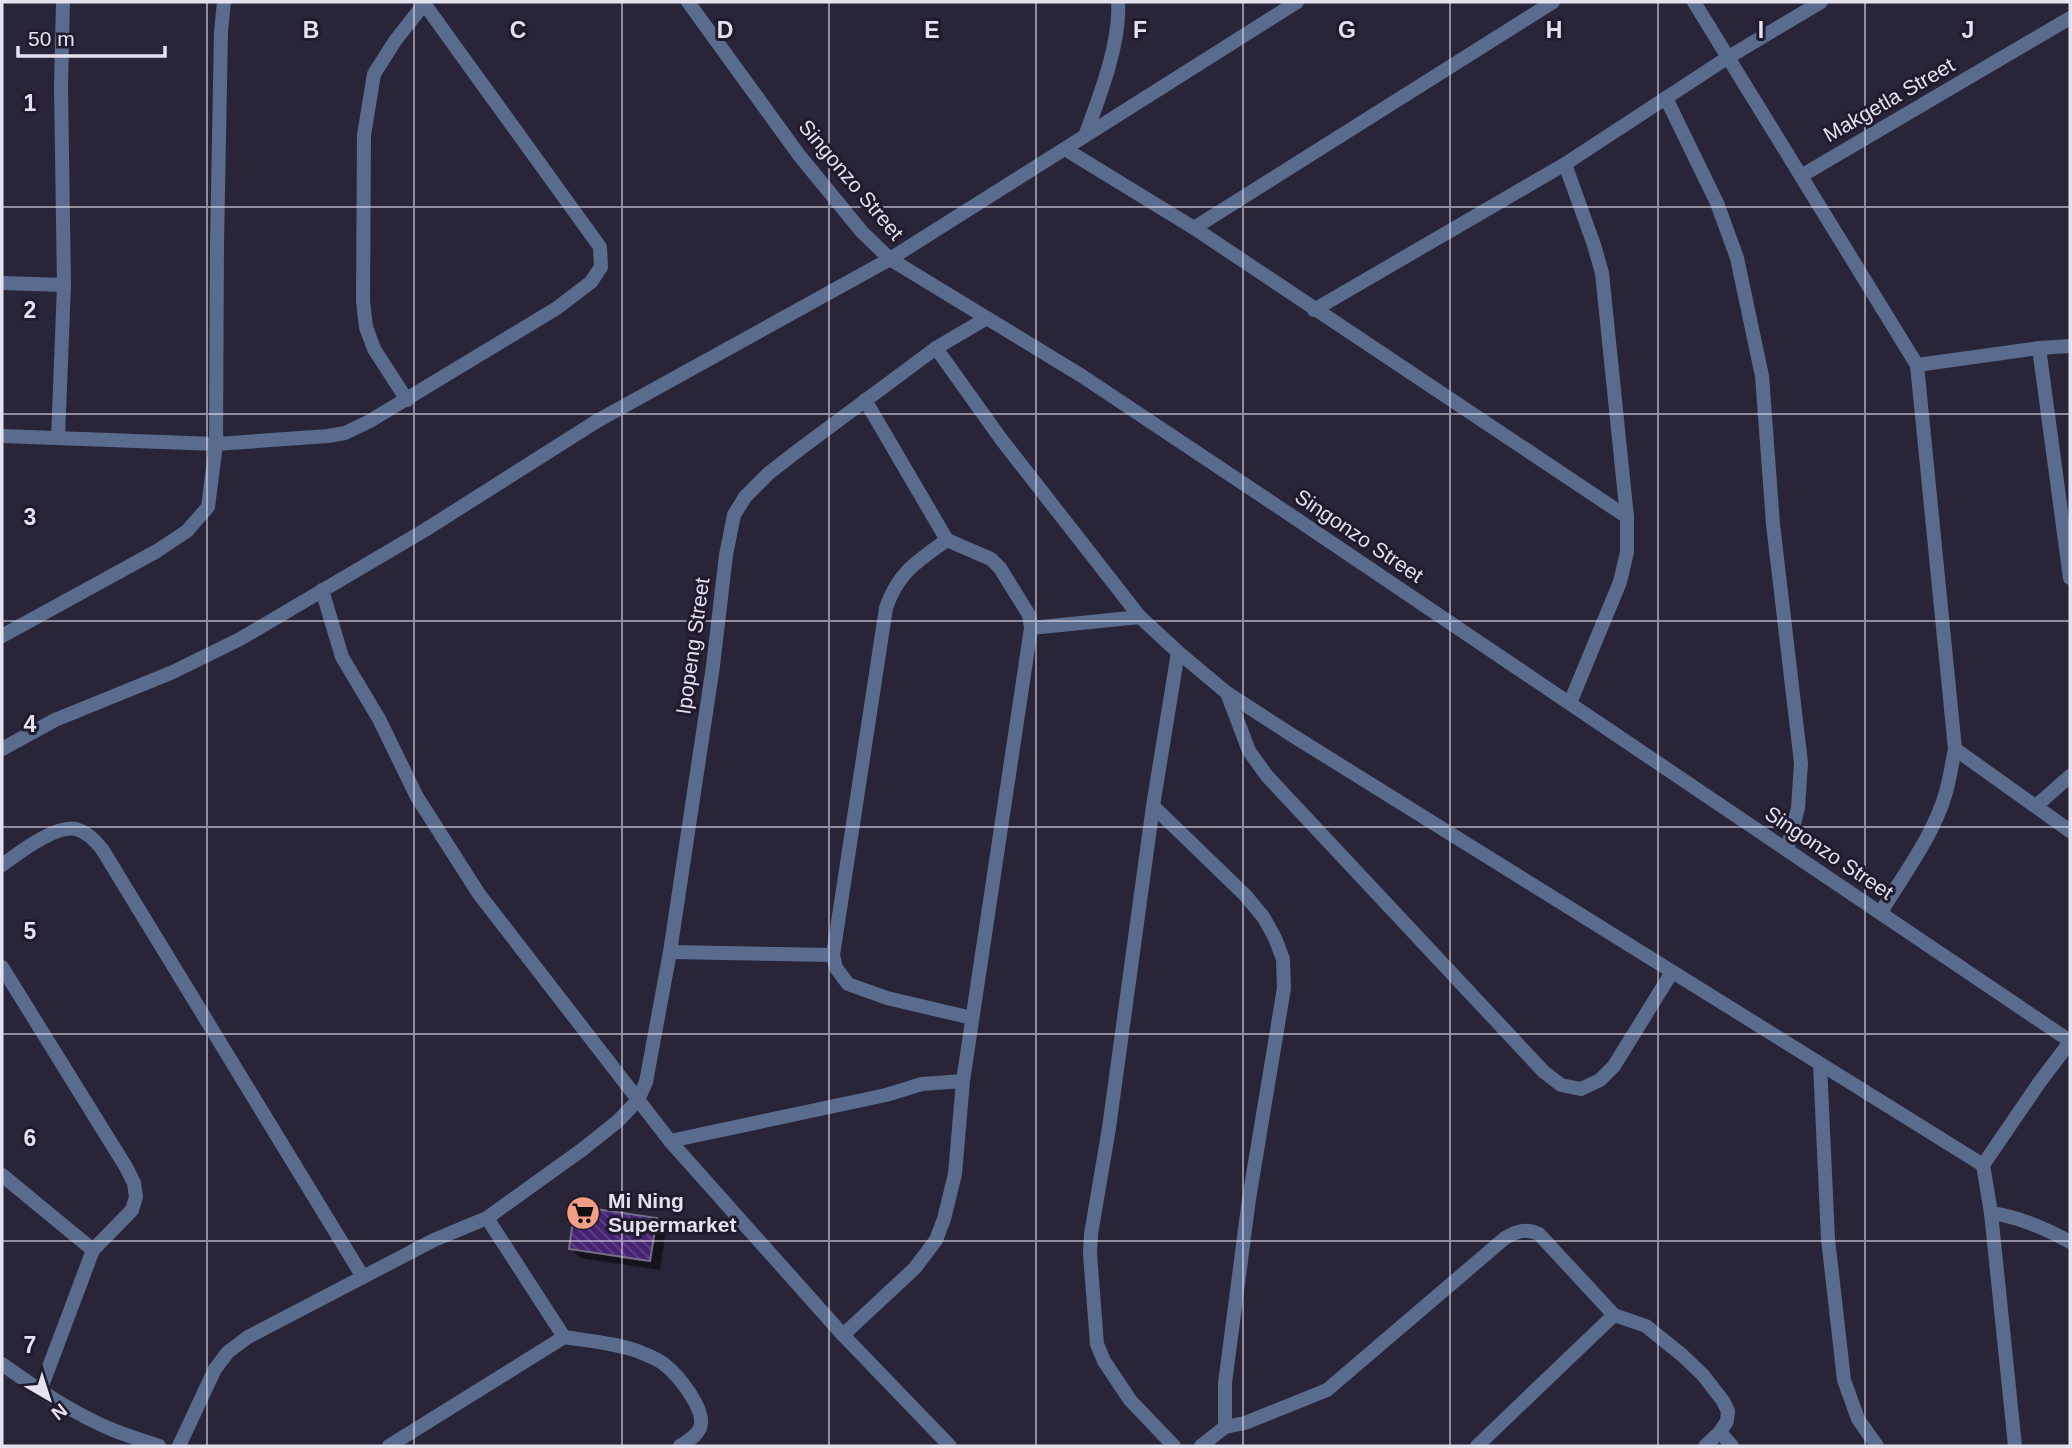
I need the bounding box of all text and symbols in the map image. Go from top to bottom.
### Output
scale bar [18,14,164,58]
text: B [303,17,319,43]
text: C [510,17,526,43]
text: D [717,17,733,43]
text: E [924,17,940,43]
text: F [1133,17,1147,43]
text: G [1338,17,1356,43]
text: H [1546,17,1562,43]
text: I [1758,17,1764,43]
text: J [1962,17,1974,43]
text: 50 m [28,27,75,50]
street label: Makgetla Street [1819,53,1958,146]
text: 1 [24,90,37,116]
street label: Singonzo Street [795,115,908,244]
text: 2 [24,297,36,323]
street label: Singonzo Street [1291,484,1428,587]
text: 3 [24,504,36,530]
street label: Ipopeng Street [672,576,714,716]
text: 4 [24,711,37,737]
street label: Singonzo Street [1761,801,1898,904]
text: 5 [24,918,37,944]
text: 6 [24,1125,36,1151]
place label: Mi Ning Supermarket [608,1189,736,1236]
supermarket icon: Mi Ning Supermarket [564,1194,602,1232]
text: 7 [24,1332,36,1358]
north arrow [14,1364,84,1434]
text: N [47,1399,71,1424]

